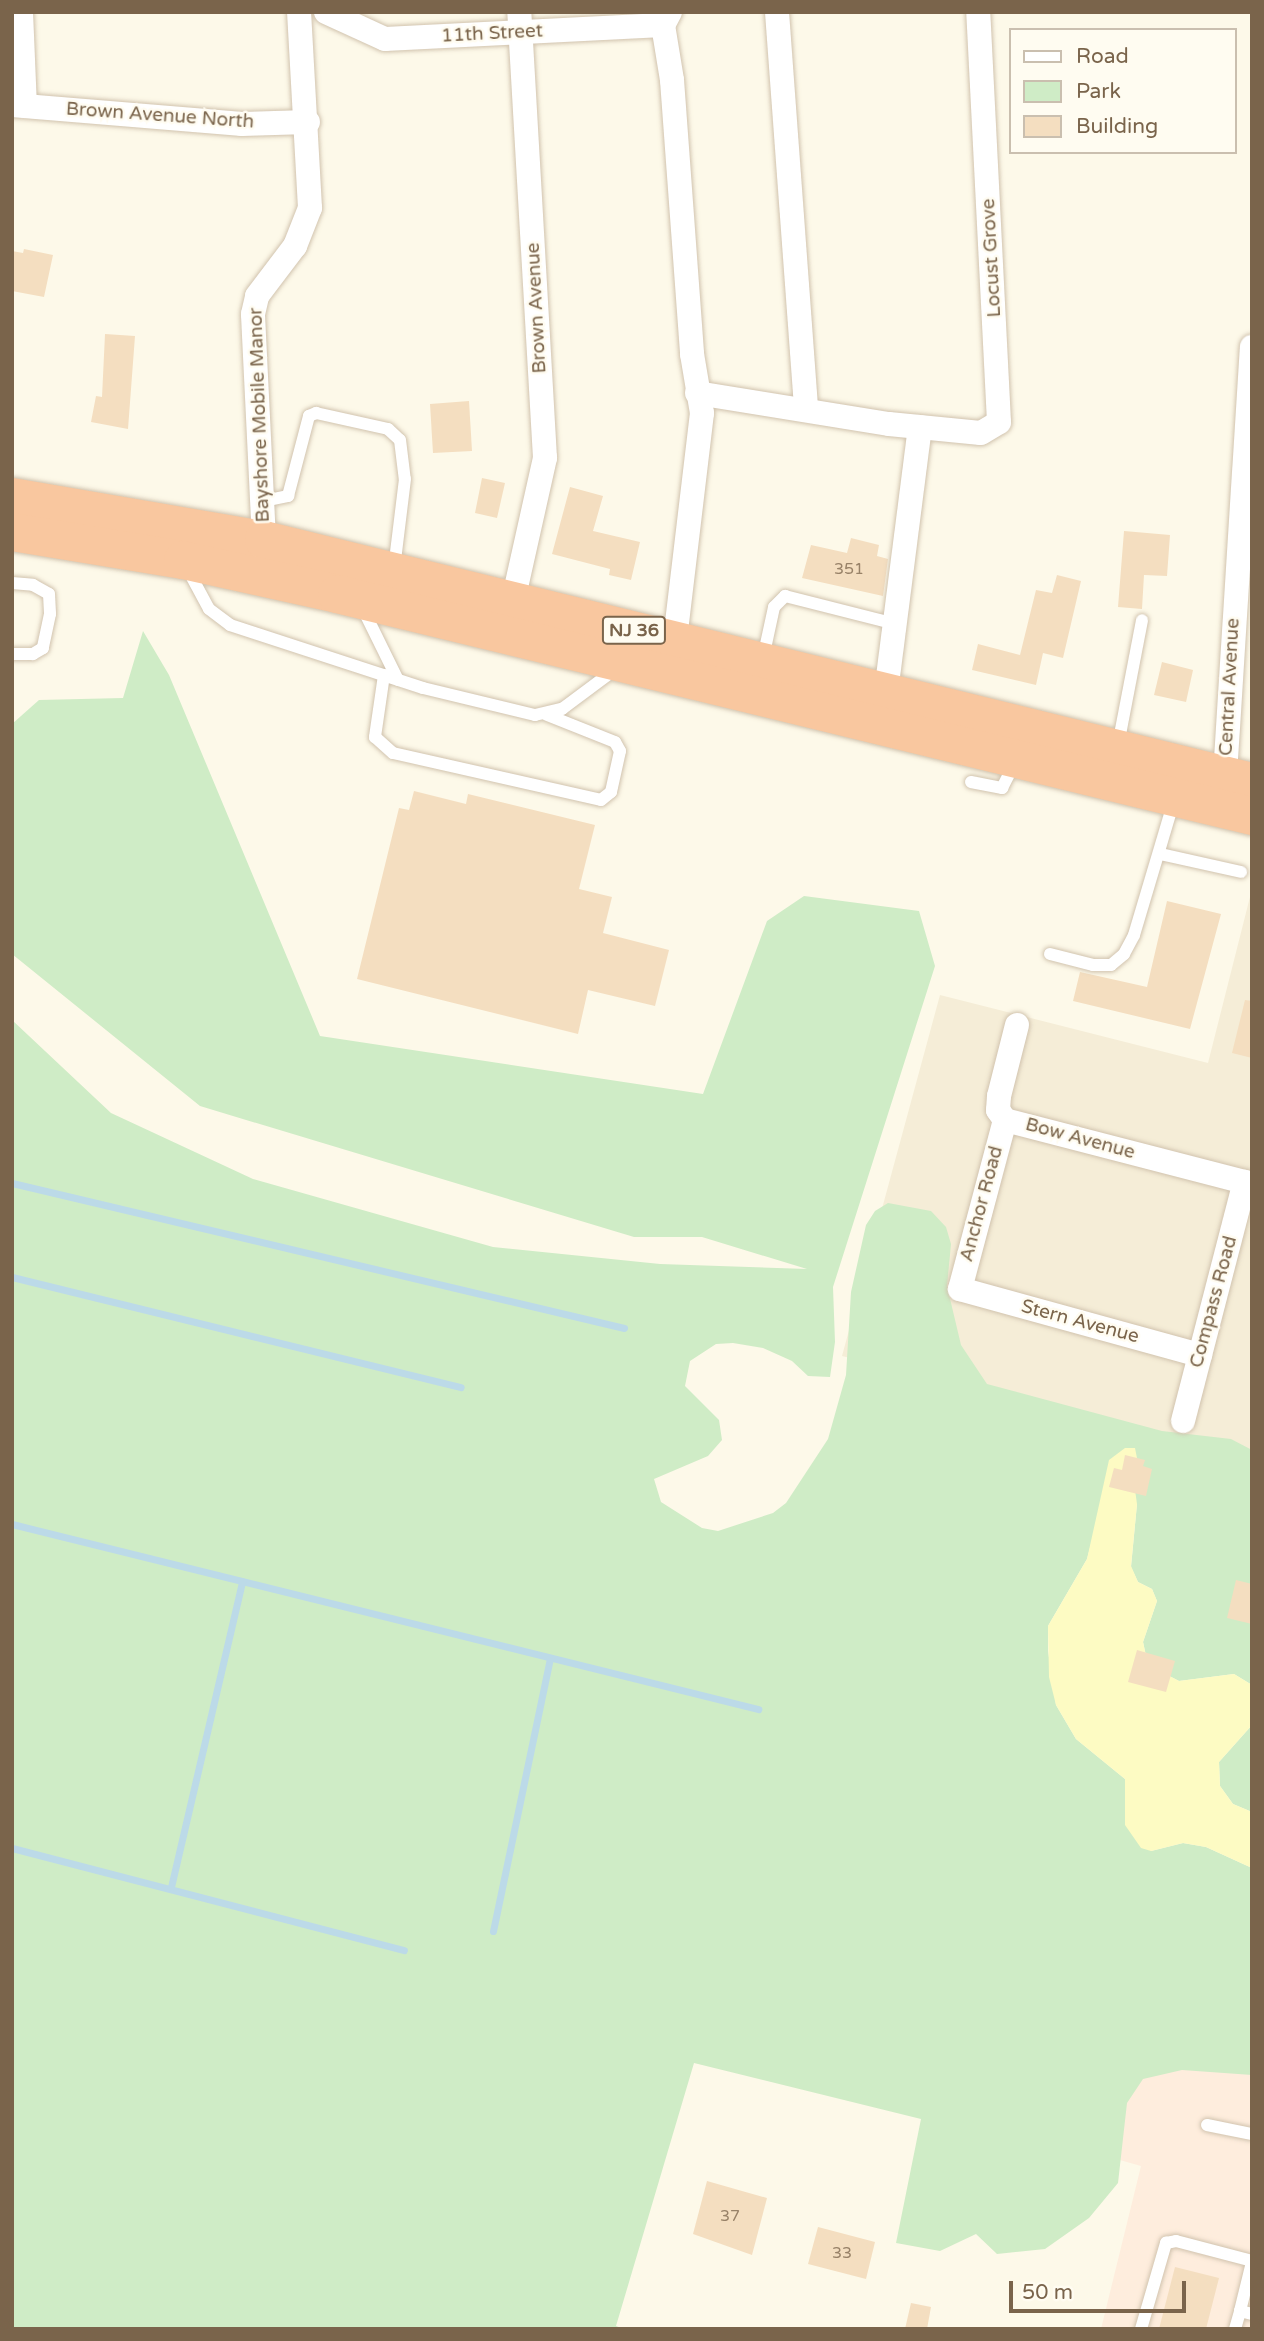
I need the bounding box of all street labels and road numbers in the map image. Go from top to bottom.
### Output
street label: 11th Street [441,20,543,48]
street label: Brown Avenue North [65,98,255,134]
street label: Locust Grove [978,198,1006,318]
street label: Brown Avenue [522,242,552,374]
street label: Bayshore Mobile Manor [245,307,275,523]
road number: NJ 36 [601,616,667,644]
street label: Central Avenue [1215,618,1245,756]
street label: Bow Avenue [1023,1113,1137,1165]
street label: Anchor Road [956,1144,1008,1264]
street label: Compass Road [1185,1234,1243,1370]
street label: Stern Avenue [1019,1295,1141,1349]

